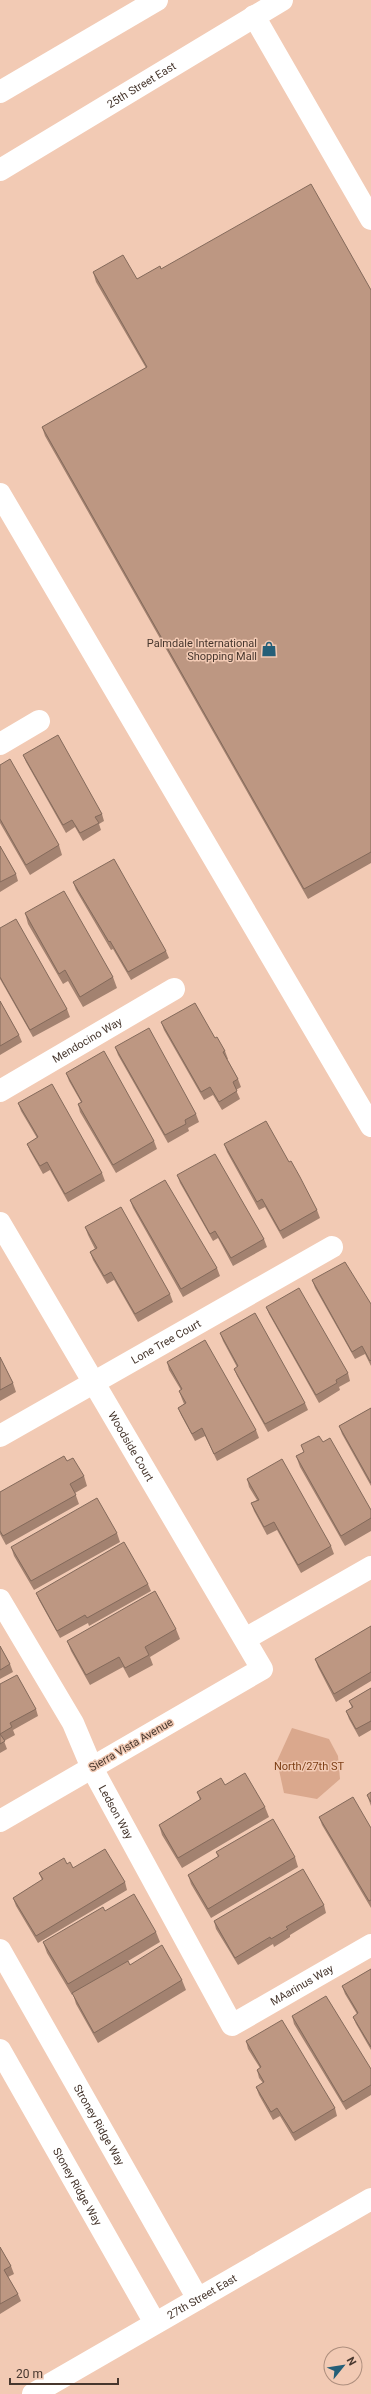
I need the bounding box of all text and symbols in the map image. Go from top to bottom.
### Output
street label: 25th Street East [104,59,178,111]
place label: Palmdale International Shopping Mall [147,637,257,663]
shop icon: Palmdale International Shopping Mall [260,640,278,658]
street label: Mendocino Way [50,1014,125,1065]
street label: Lone Tree Court [129,1316,203,1366]
street label: Woodside Court [106,1409,157,1484]
street label: Sierra Vista Avenue [87,1716,175,1774]
park label: North/27th ST [274,1760,345,1773]
street label: Ledson Way [96,1783,136,1842]
street label: MAarinus Way [268,1961,336,2008]
street label: Stroney Ridge Way [71,2082,128,2168]
street label: Stoney Ridge Way [50,2145,105,2228]
street label: 27th Street East [165,2271,239,2322]
north arrow [323,2346,363,2386]
text: N [344,2355,359,2368]
scale bar [10,2360,118,2386]
text: 20 m [16,2367,43,2381]

